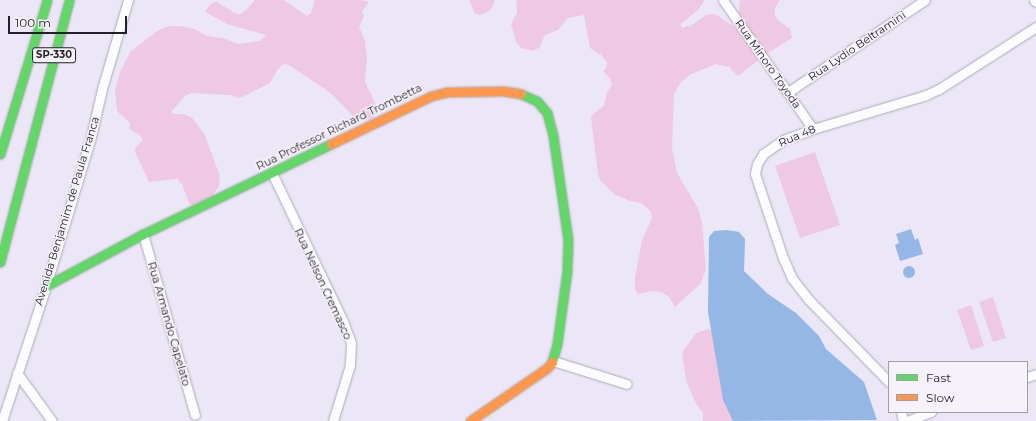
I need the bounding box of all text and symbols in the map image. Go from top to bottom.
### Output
scale bar [10,8,129,34]
street label: Rua Lydio Beltramini [806,8,908,84]
text: 100 m [15,15,51,30]
street label: Rua Minoro Toyoda [732,17,804,111]
road number: SP-330 [32,47,76,63]
street label: Rua Professor Richard Trombetta [254,81,424,173]
street label: Avenida Benjamim de Paula Franca [32,115,102,307]
street label: Rua 48 [776,122,818,150]
street label: Rua Nelson Cremasco [291,226,355,342]
street label: Rua Armando Capelato [145,260,193,388]
legend [888,361,1028,413]
text: Fast [926,370,951,385]
text: Slow [926,390,955,405]

